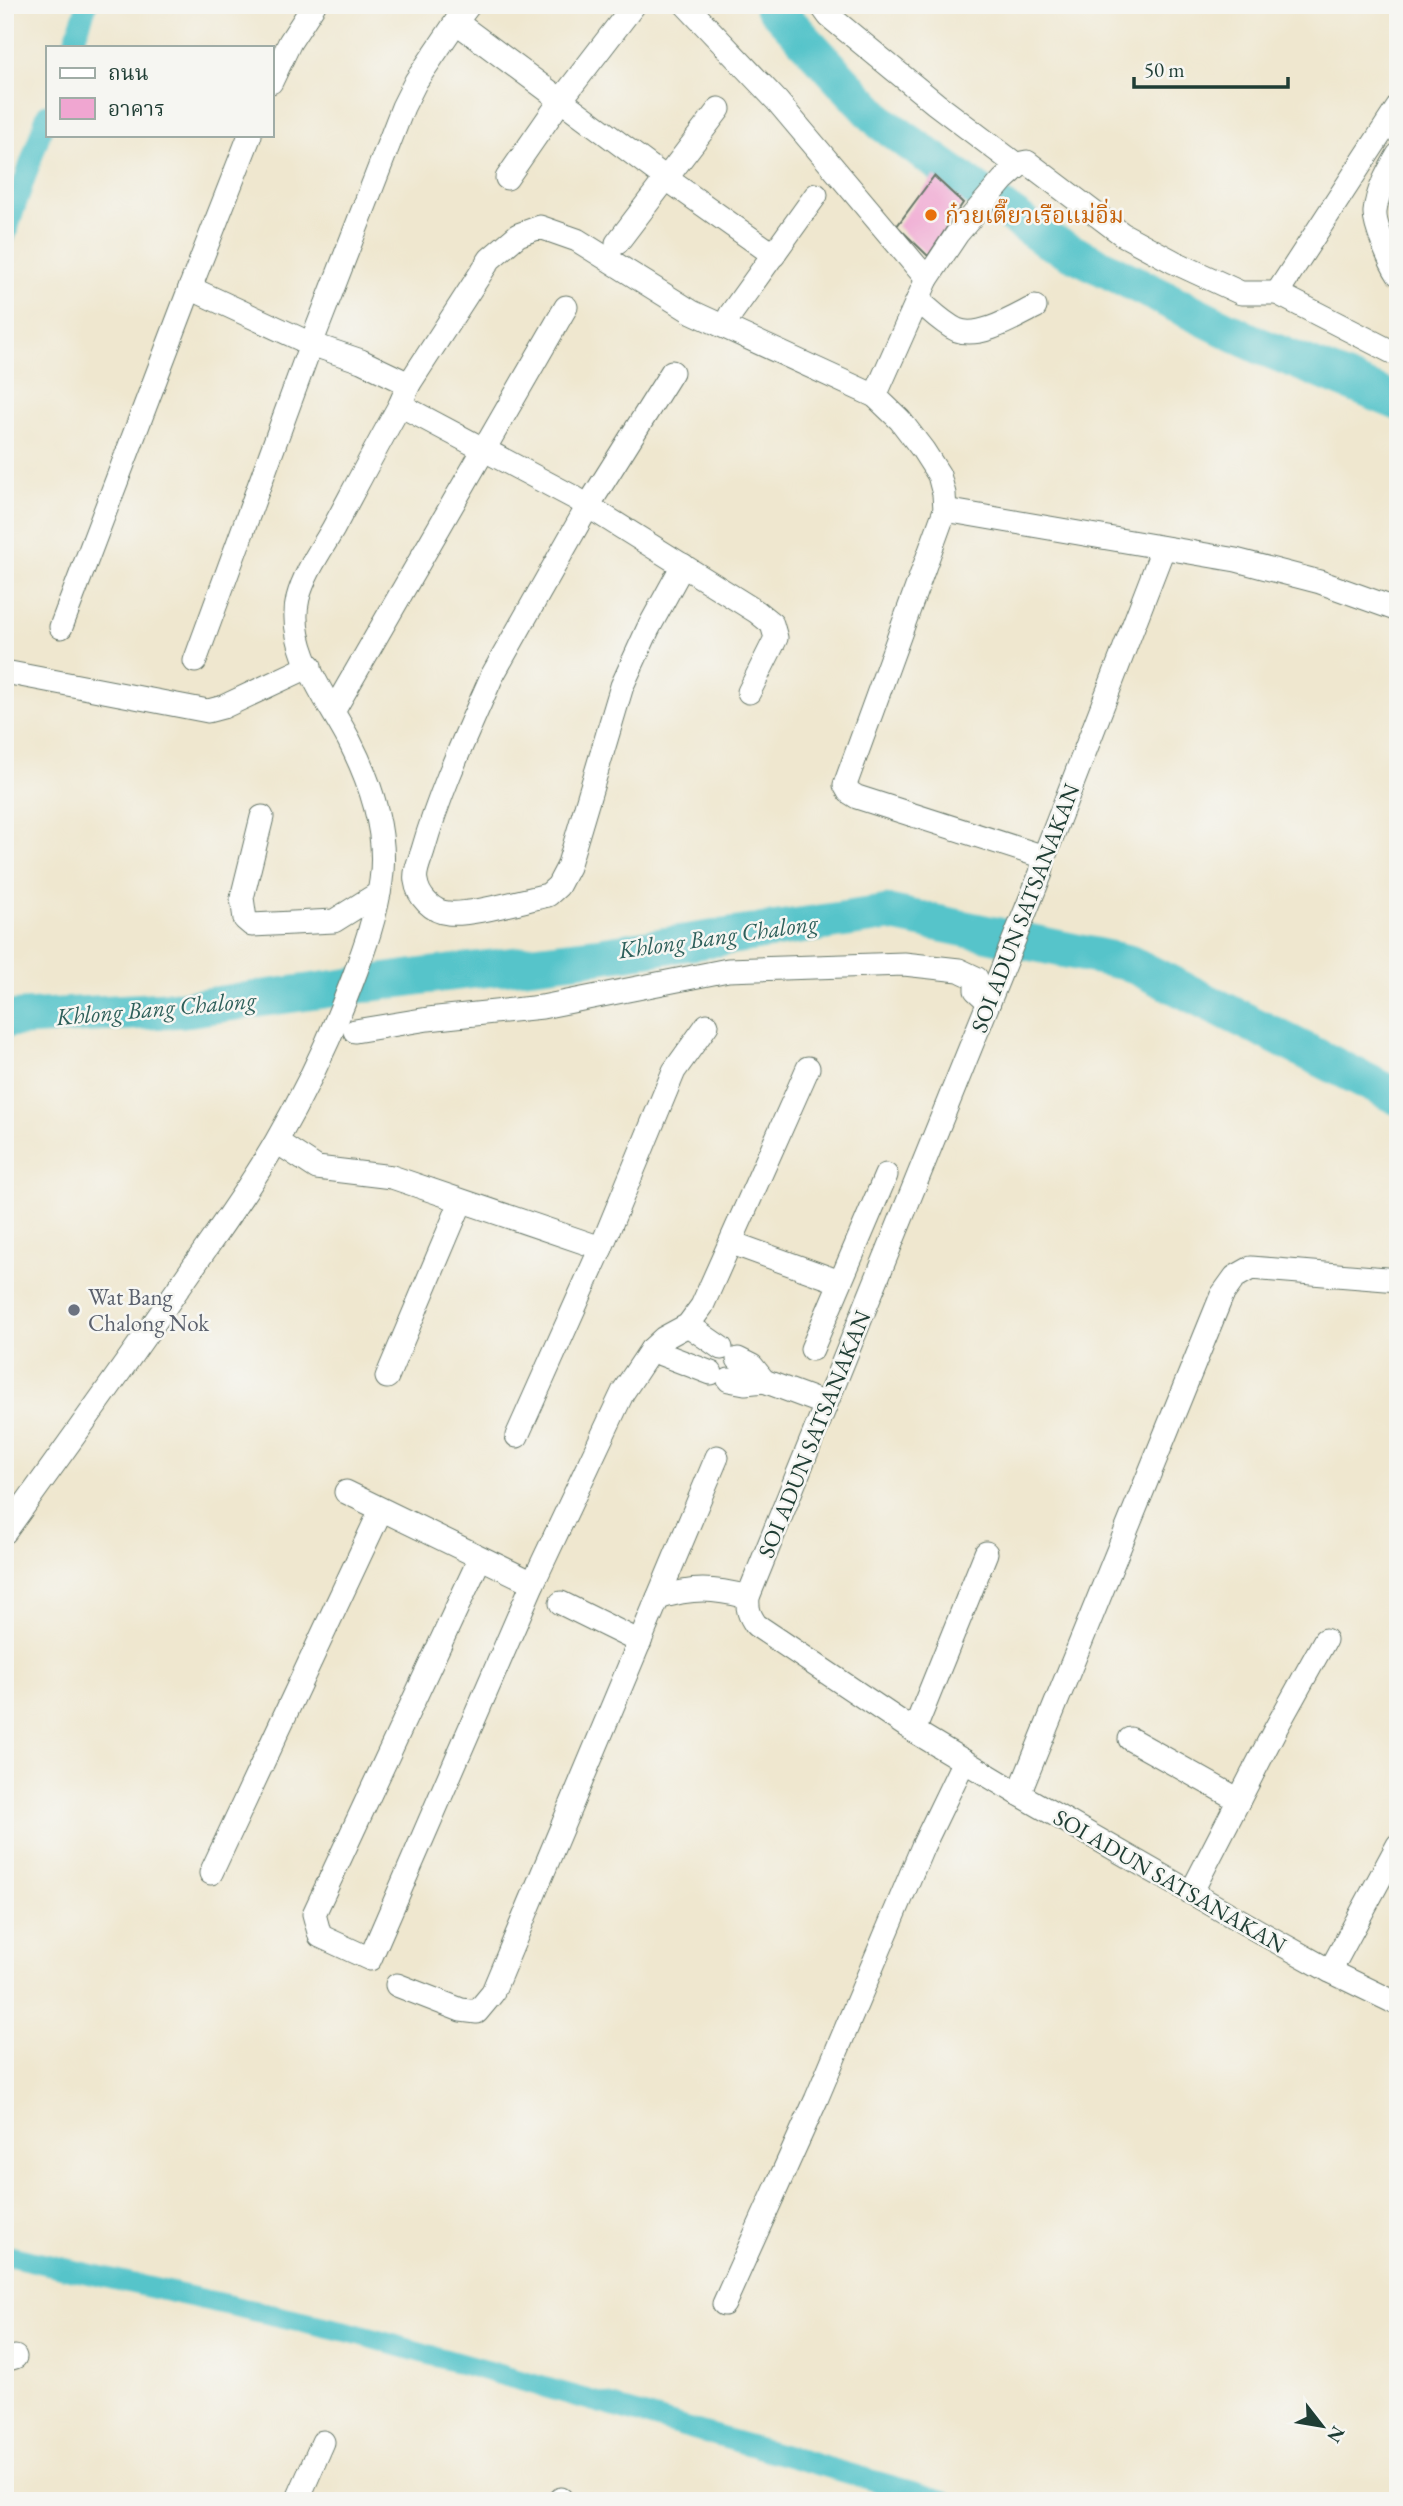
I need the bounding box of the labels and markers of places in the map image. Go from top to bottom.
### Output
place label: ก๋วยเตี๊ยวเรือแม่อิ่ม [945,198,1124,230]
marker: ก๋วยเตี๊ยวเรือแม่อิ่ม [923,207,939,223]
place label: Wat Bang Chalong Nok [88,1282,210,1338]
marker: Wat Bang Chalong Nok [66,1302,82,1318]

